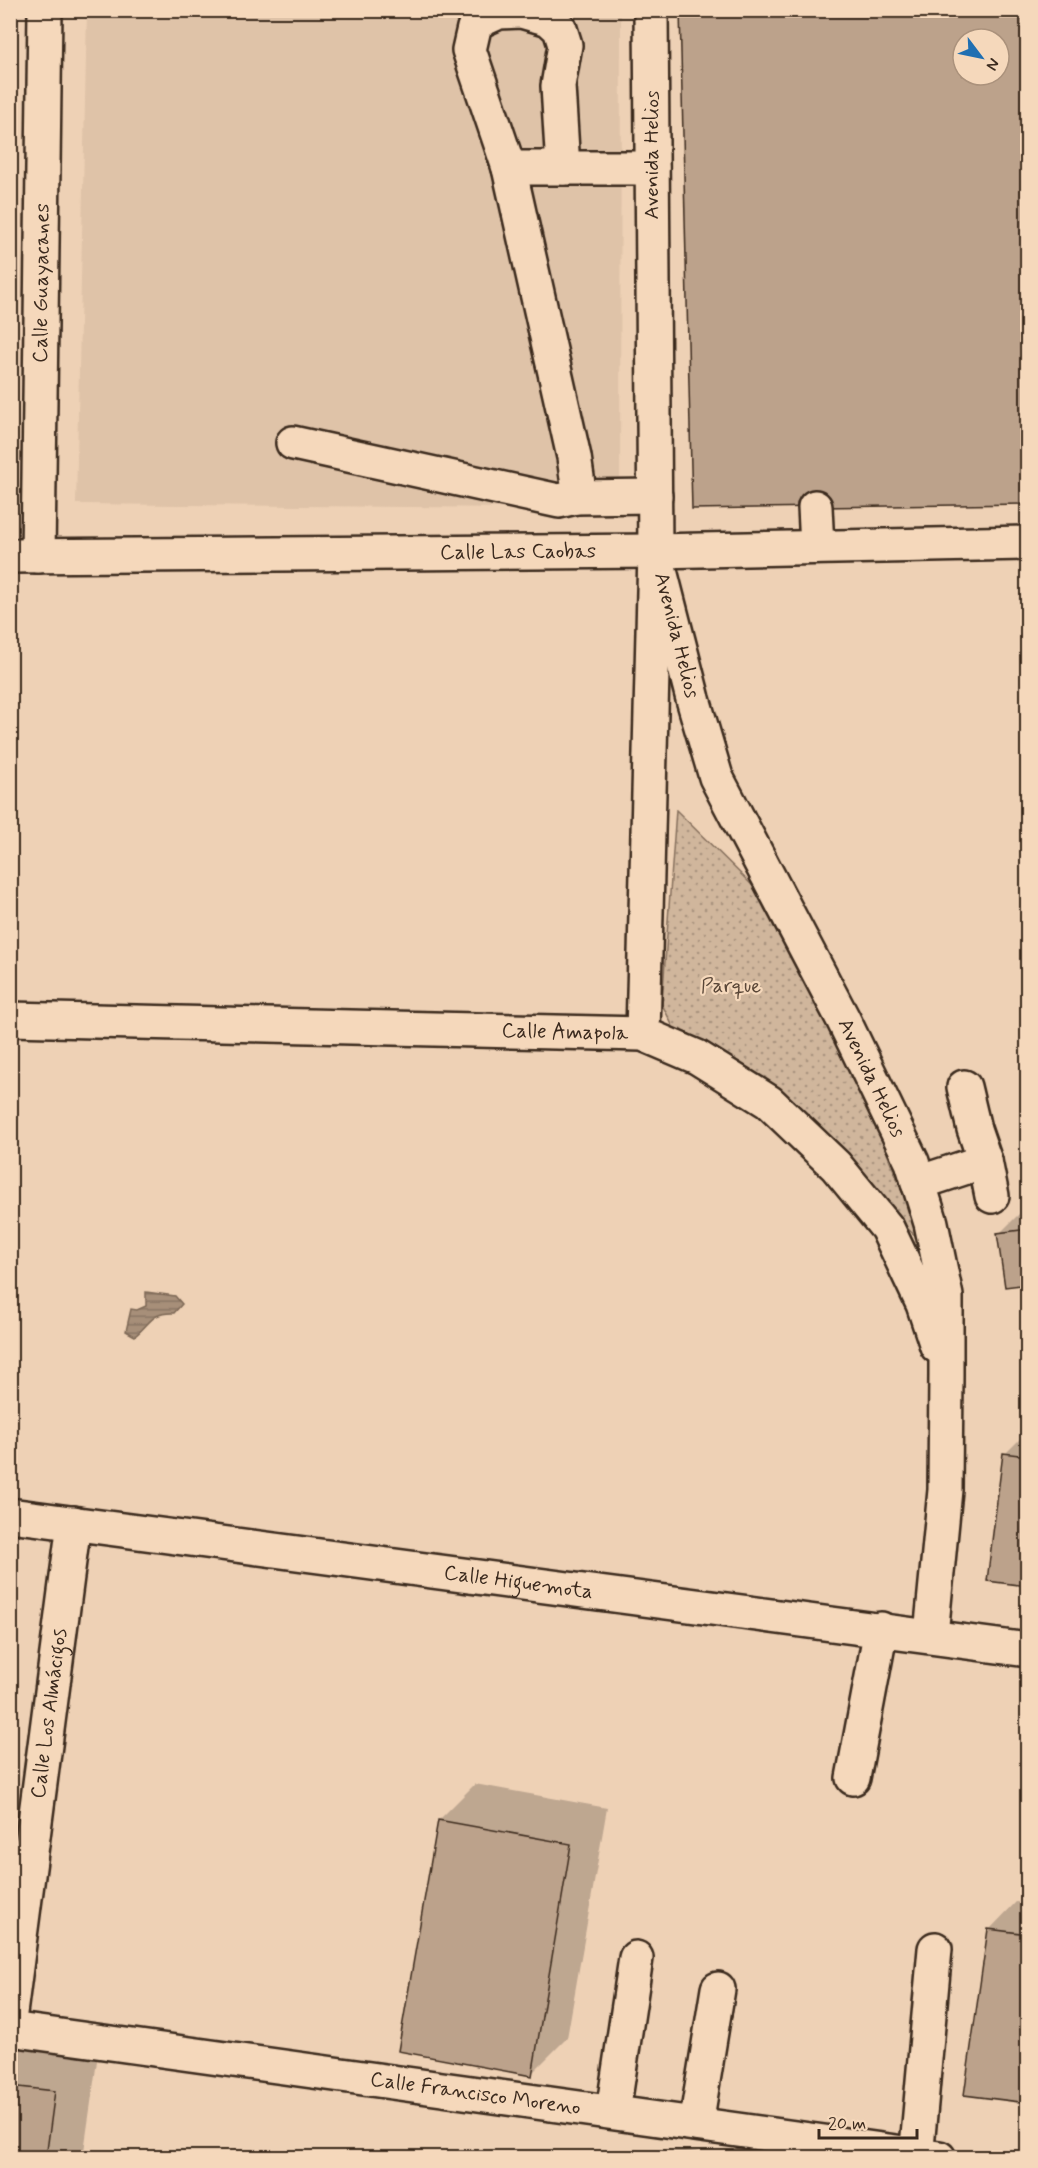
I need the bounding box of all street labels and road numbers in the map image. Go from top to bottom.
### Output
street label: Avenida Helios [638,91,666,219]
street label: Calle Guayacanes [26,203,57,363]
street label: Calle Las Caobas [440,537,596,567]
street label: Avenida Helios [647,569,706,701]
street label: Avenida Helios [831,1014,912,1142]
street label: Calle Amapola [501,1017,629,1048]
street label: Calle Higuemota [442,1559,595,1606]
street label: Calle Los Almácigos [24,1627,74,1800]
street label: Calle Francisco Moreno [368,2065,583,2122]

